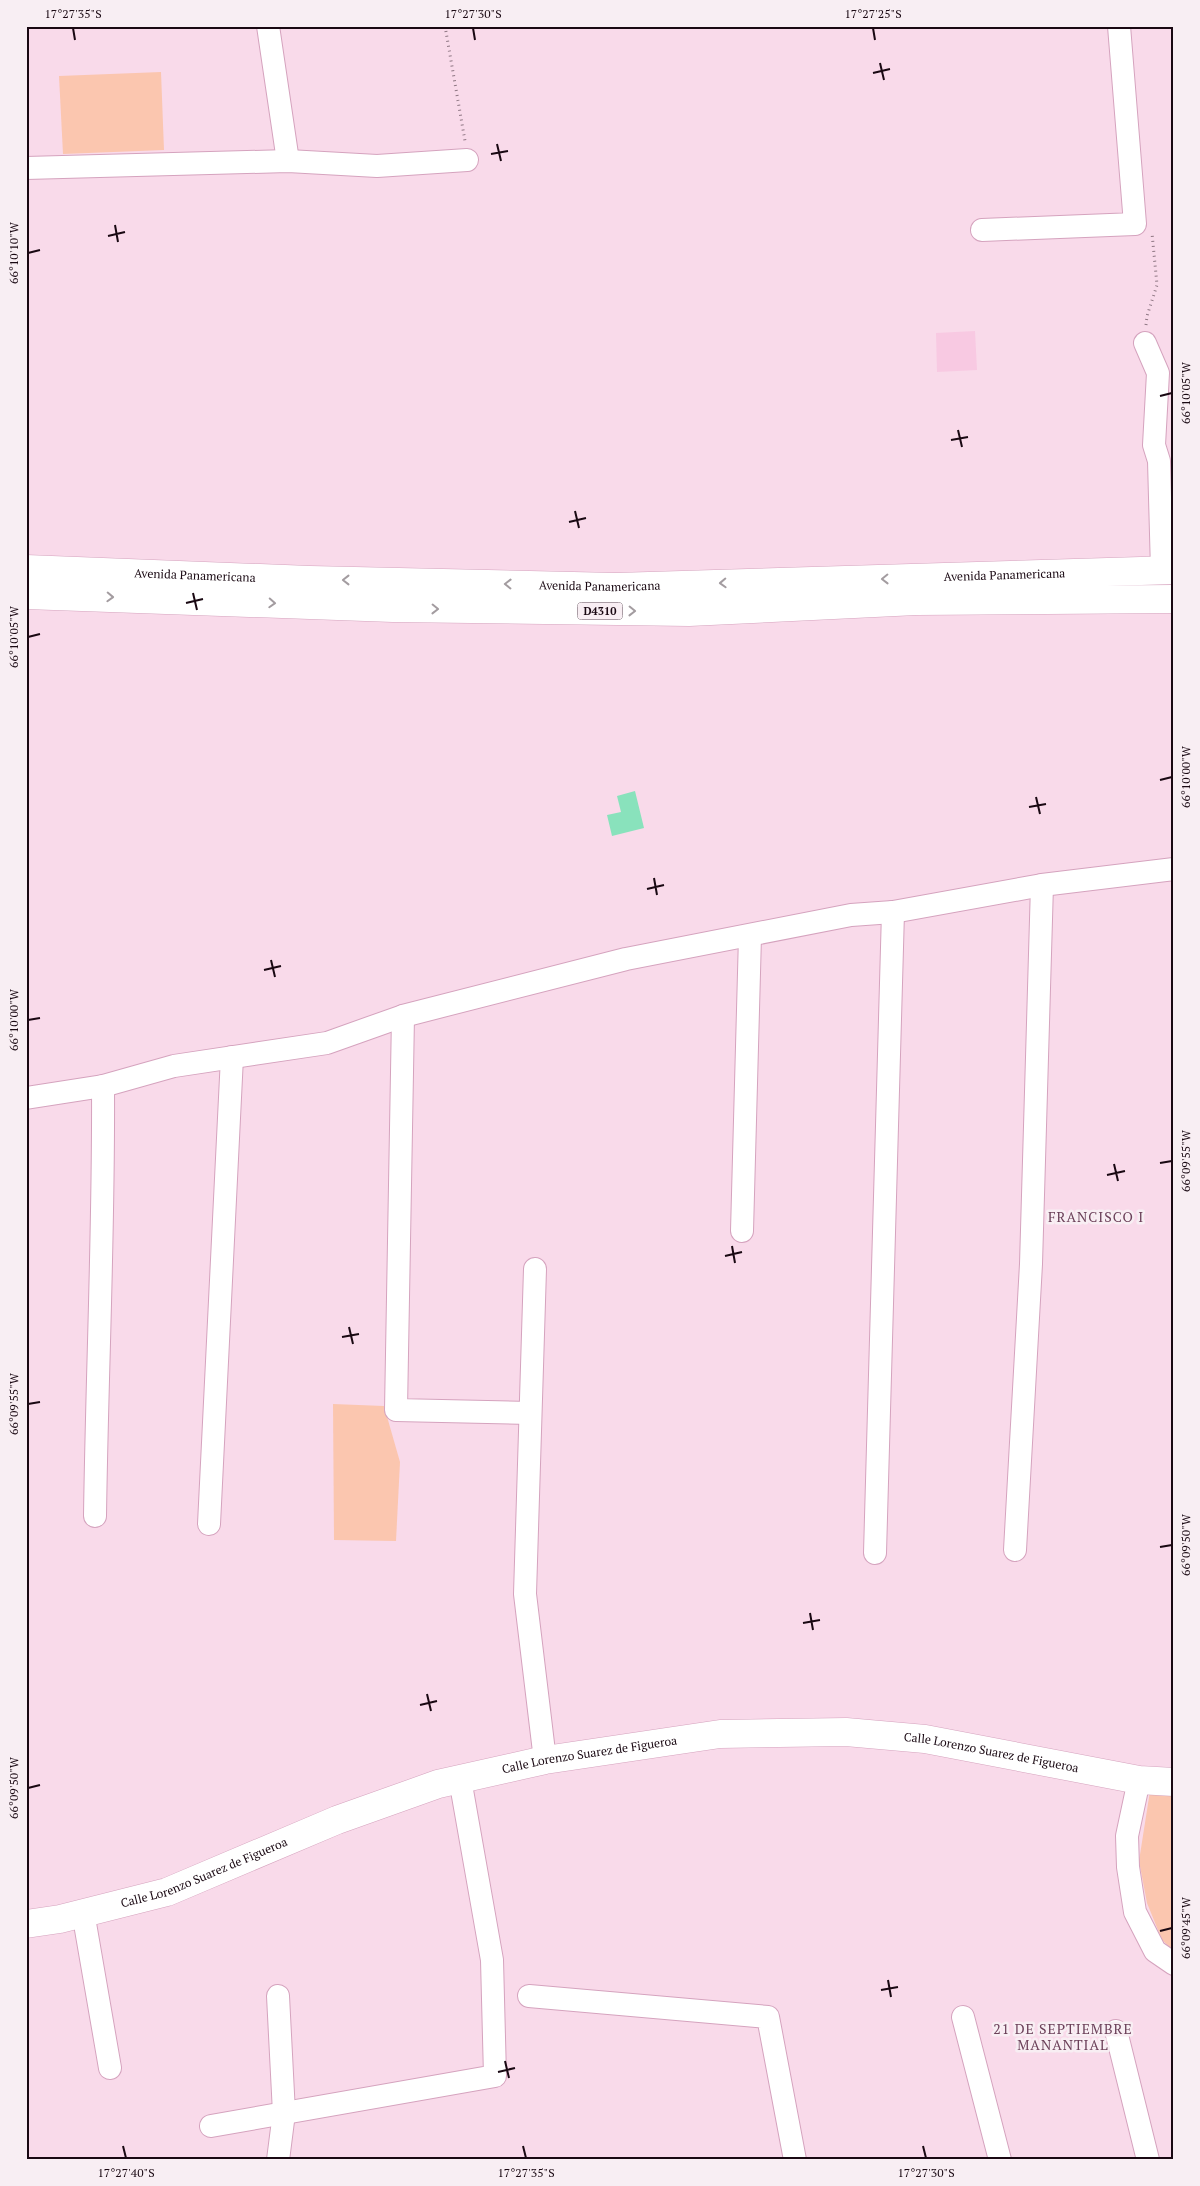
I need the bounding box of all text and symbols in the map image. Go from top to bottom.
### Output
text: 17°27'35"S [44,6,102,21]
text: 17°27'30"S [444,6,502,21]
text: 17°27'25"S [844,6,902,21]
text: 66°10'10"W [6,221,21,284]
text: 66°10'05"W [1178,361,1193,424]
street label: Avenida Panamericana [134,565,256,585]
street label: Avenida Panamericana [944,565,1066,584]
one-way arrow [881,574,889,584]
one-way arrow [341,575,349,585]
street label: Avenida Panamericana [539,577,661,594]
one-way arrow [504,578,512,589]
one-way arrow [719,578,726,588]
one-way arrow [106,592,114,602]
one-way arrow [269,597,277,608]
road number: D4310 [578,602,622,620]
one-way arrow [431,604,439,614]
text: 66°10'05"W [6,605,21,668]
one-way arrow [628,606,636,616]
text: 66°10'00"W [1178,745,1193,808]
text: 66°10'00"W [6,988,21,1051]
text: 66°09'55"W [1178,1129,1193,1192]
district label: FRANCISCO I [1048,1207,1144,1226]
text: 66°09'55"W [6,1372,21,1435]
text: 66°09'50"W [1178,1513,1193,1576]
street label: Calle Lorenzo Suarez de Figueroa [903,1729,1080,1775]
street label: Calle Lorenzo Suarez de Figueroa [500,1732,678,1776]
text: 66°09'50"W [6,1756,21,1819]
street label: Calle Lorenzo Suarez de Figueroa [119,1834,289,1910]
text: 66°09'45"W [1178,1896,1193,1959]
district label: 21 DE SEPTIEMBRE MANANTIAL [993,2019,1133,2054]
text: 17°27'40"S [97,2165,155,2180]
text: 17°27'35"S [497,2165,555,2180]
text: 17°27'30"S [897,2165,955,2180]

